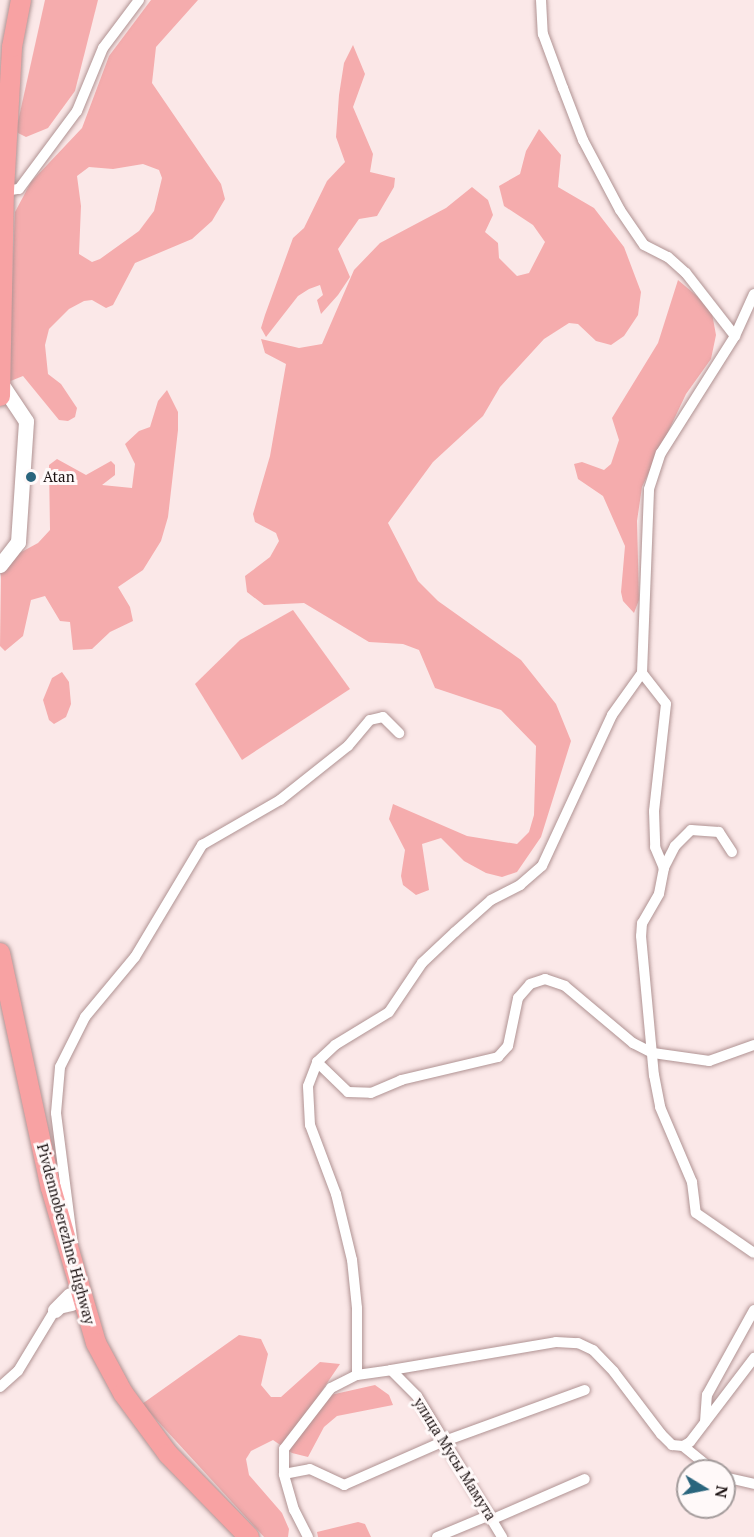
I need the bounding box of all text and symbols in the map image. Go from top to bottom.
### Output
place label: Atan [43,468,75,486]
marker: Atan [24,470,38,484]
street label: Pivdennoberezhne Highway [33,1142,99,1326]
street label: улица Мусы Мамута [410,1394,500,1524]
north arrow [676,1459,736,1519]
text: N [710,1484,734,1500]

